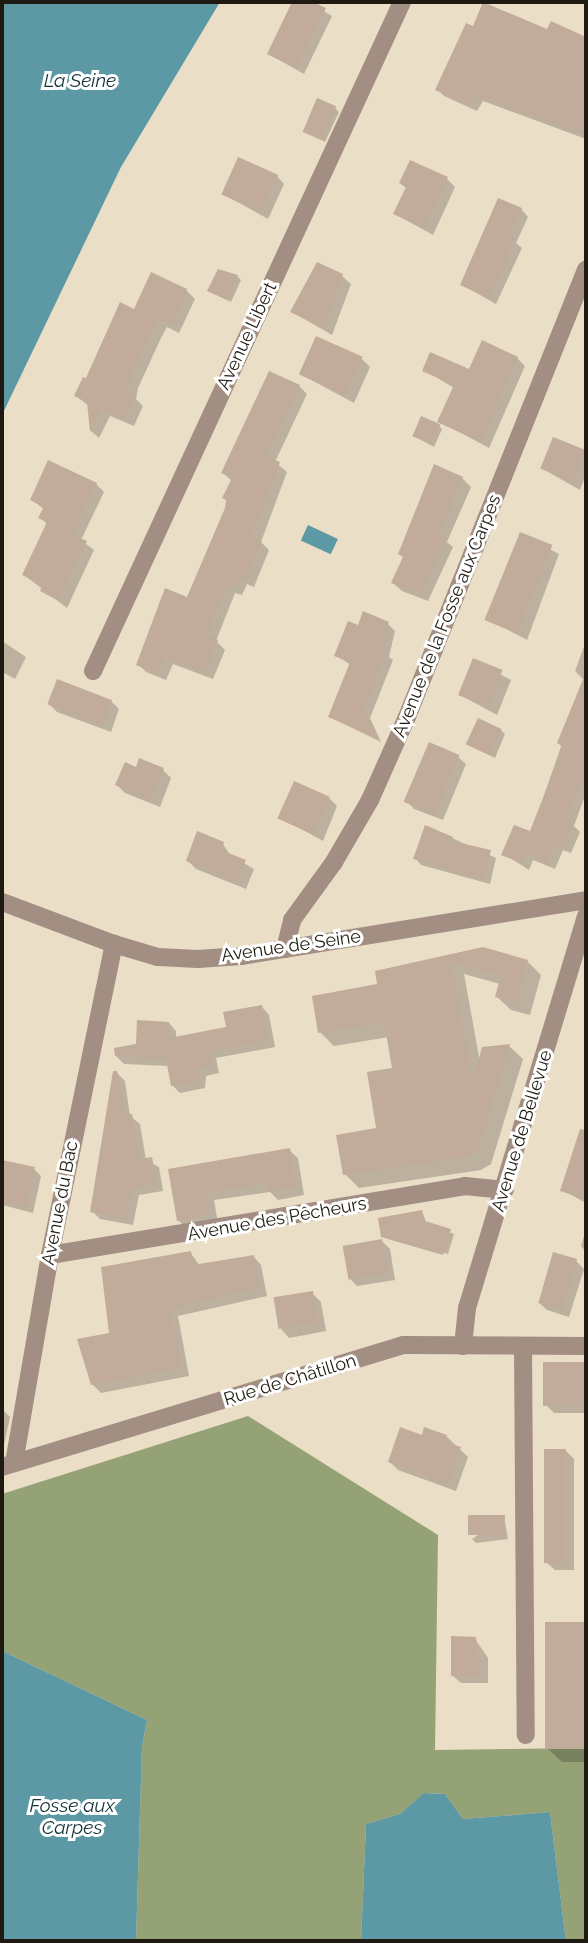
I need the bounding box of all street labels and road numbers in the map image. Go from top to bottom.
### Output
street label: Avenue Libert [213,279,281,393]
street label: Avenue de la Fosse aux Carpes [388,492,506,740]
street label: Avenue de Seine [220,926,362,966]
street label: Avenue de Bellevue [487,1048,557,1214]
street label: Avenue du Bac [37,1139,83,1267]
street label: Avenue des Pêcheurs [186,1193,368,1245]
street label: Rue de Châtillon [221,1350,359,1410]

